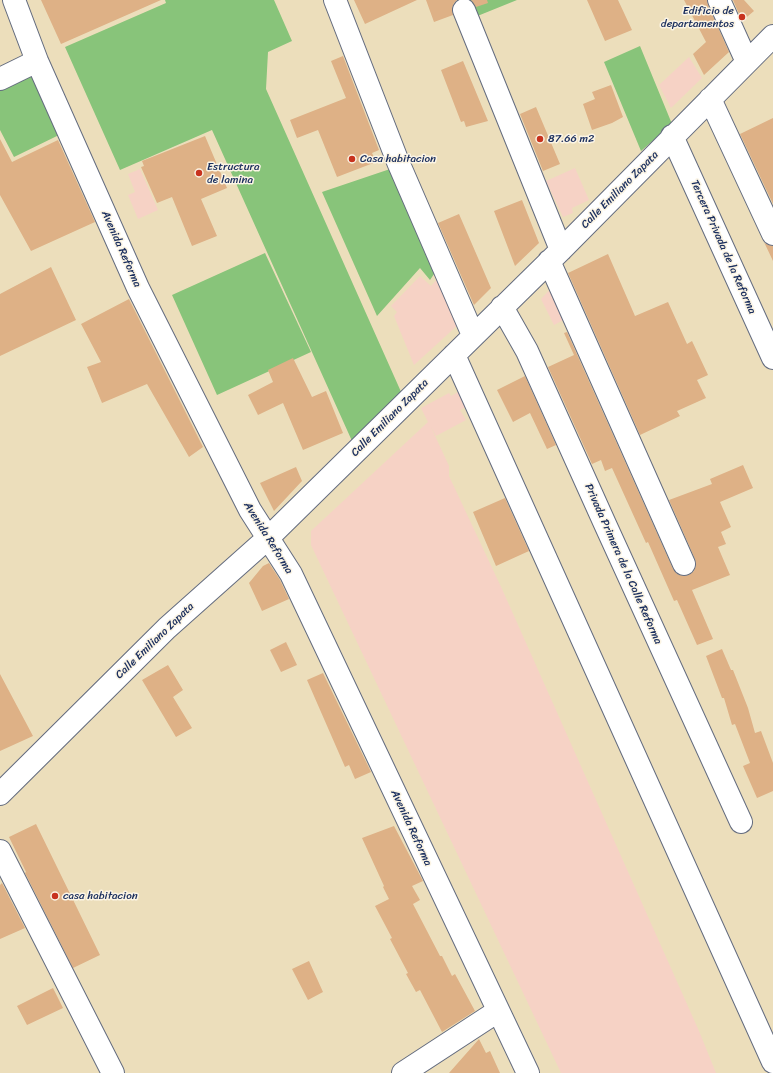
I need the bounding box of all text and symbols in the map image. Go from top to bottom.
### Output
place label: Edificio de departamentos [661,4,734,30]
marker: Edificio de departamentos [737,12,747,22]
place label: 87.66 m2 [548,132,594,146]
marker: 87.66 m2 [535,134,545,144]
street label: Calle Emiliano Zapata [579,149,661,231]
place label: Casa habitacion [360,152,436,166]
marker: Casa habitacion [347,154,357,164]
place label: Estructura de lamina [207,160,260,186]
marker: Estructura de lamina [194,168,204,178]
street label: Tercera Privada de la Reforma [687,178,759,316]
street label: Avenida Reforma [98,209,144,289]
street label: Calle Emiliano Zapata [349,377,431,459]
street label: Privada Primera de la Calle Reforma [581,482,665,646]
street label: Avenida Reforma [241,500,295,576]
street label: Calle Emiliano Zapata [113,600,197,682]
street label: Avenida Reforma [388,788,434,868]
place label: casa habitacion [63,889,138,903]
marker: casa habitacion [50,891,60,901]

